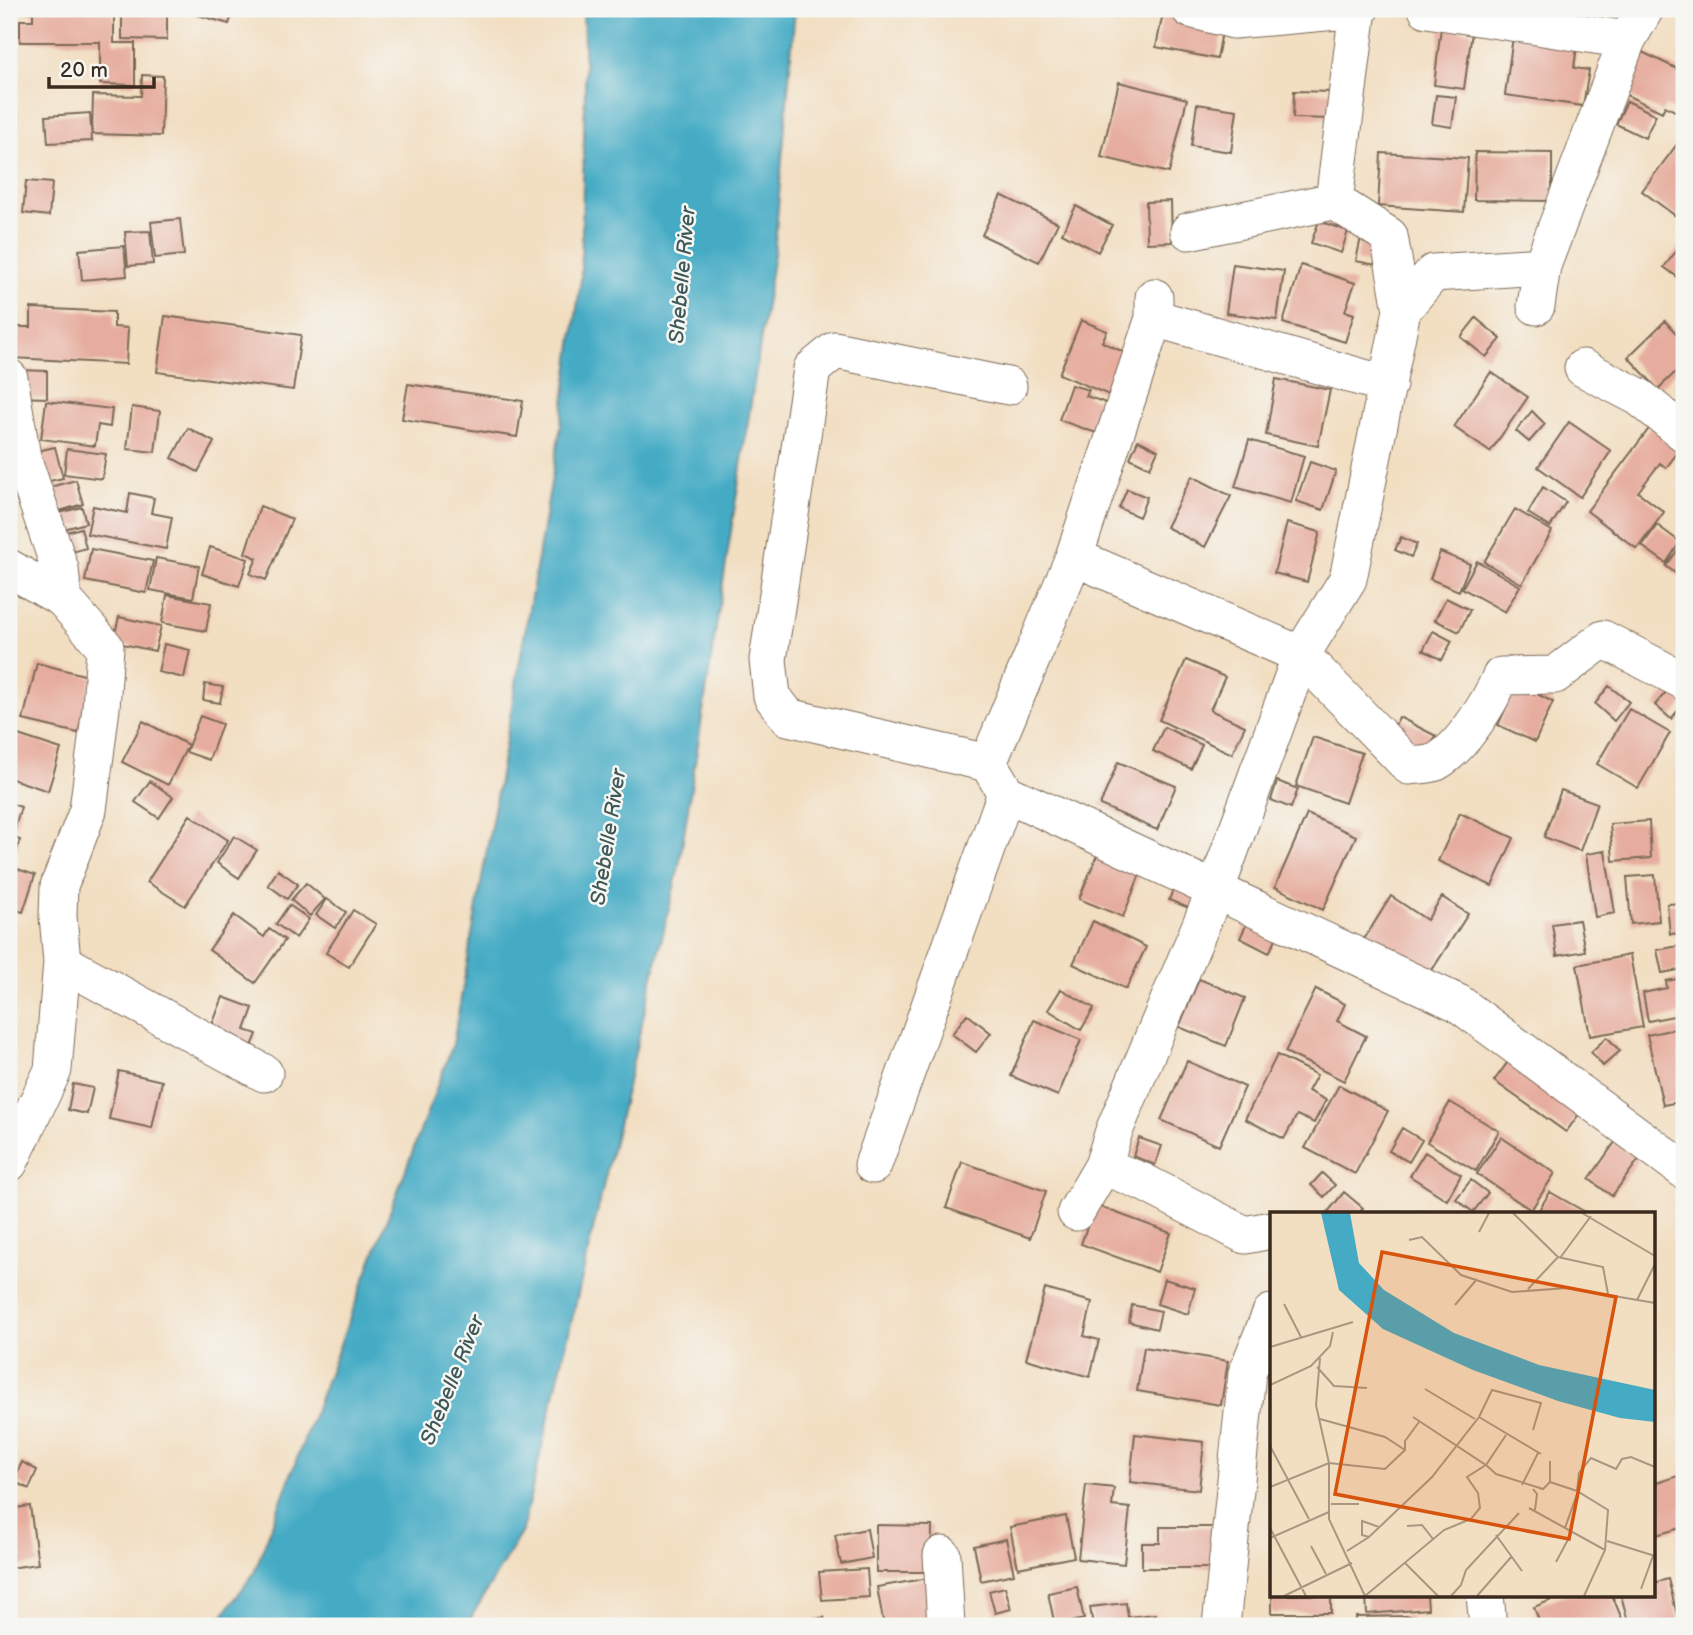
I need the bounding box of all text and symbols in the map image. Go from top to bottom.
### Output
scale bar [49,46,154,90]
text: 20 m [60,58,108,83]
water label: Shebelle River [664,204,701,345]
water label: Shebelle River [585,766,632,907]
inset map [1270,1212,1654,1596]
water label: Shebelle River [415,1310,490,1449]

